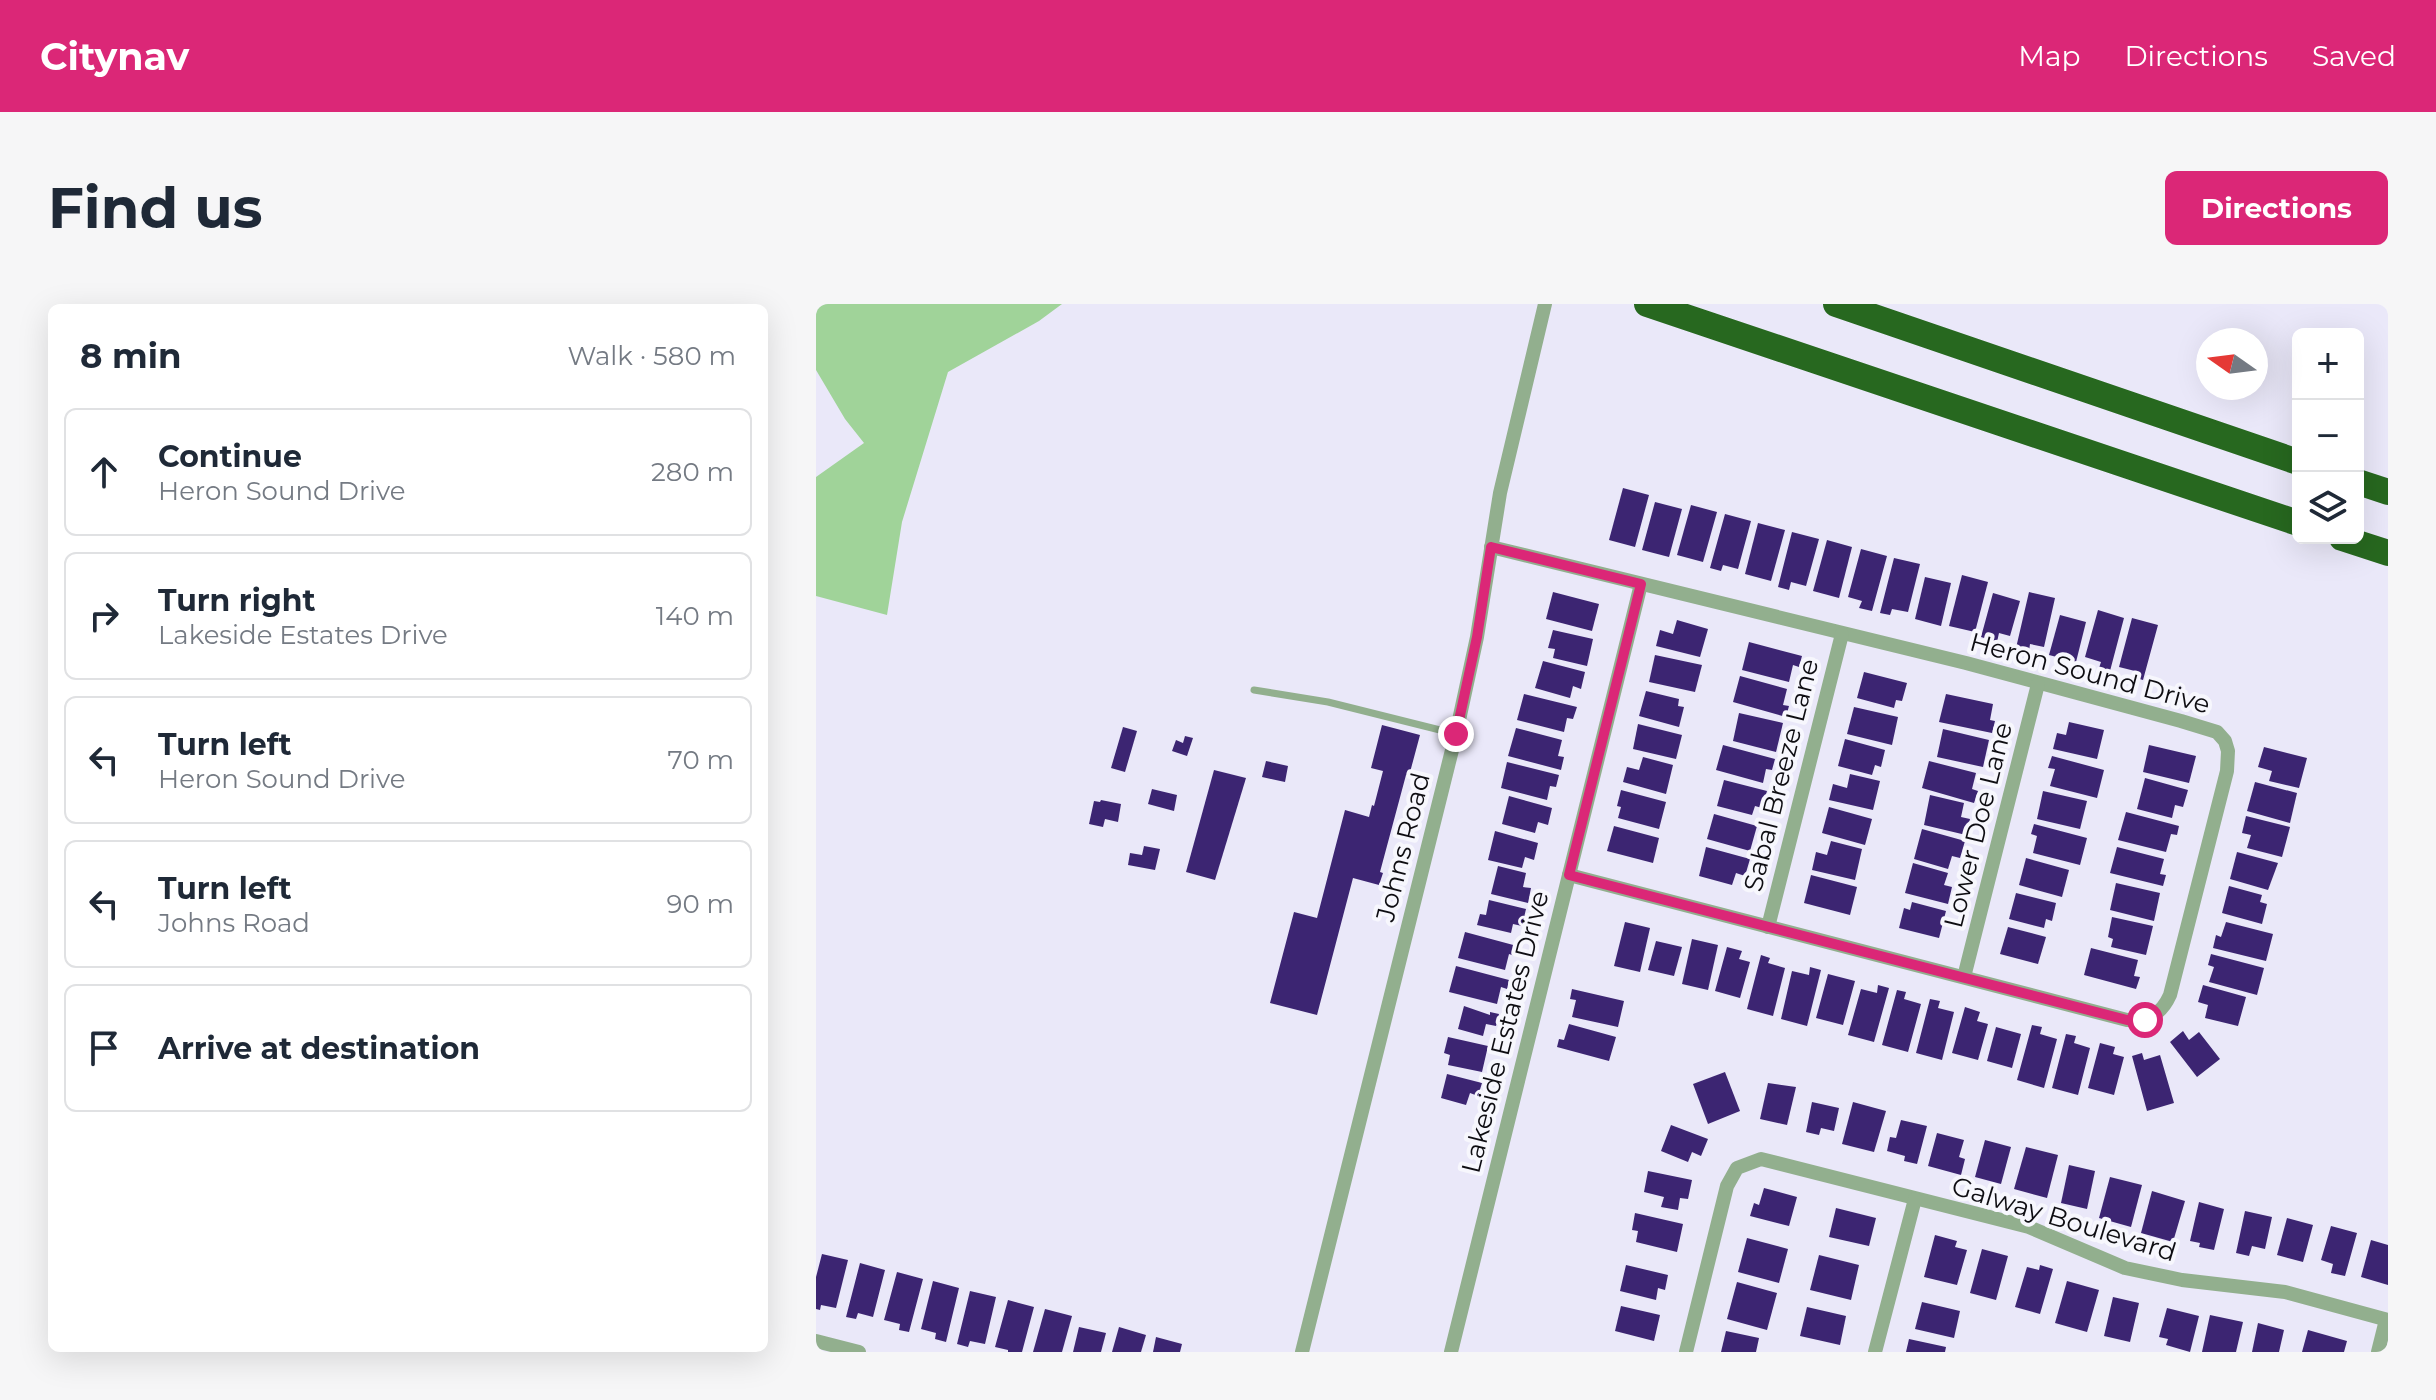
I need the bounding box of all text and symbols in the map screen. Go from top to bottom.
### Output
text: Citynav [40,33,189,80]
text: Map [2018,39,2080,73]
text: Directions [2124,39,2268,73]
text: Saved [2312,39,2396,73]
button: Directions [2165,171,2388,245]
text: Find us [48,174,262,242]
north arrow [2196,328,2268,400]
map controls [2292,328,2364,544]
button: + [2292,328,2364,400]
text: 8 min [80,335,181,377]
text: Walk · 580 m [568,340,736,372]
button: − [2292,400,2364,472]
text: Continue [158,438,302,475]
icon: ahead [82,450,126,494]
text: 280 m [651,456,734,488]
button: layers [2292,472,2364,544]
text: Heron Sound Drive [158,475,406,507]
text: Turn right [158,582,315,619]
icon: right [82,594,126,638]
text: 140 m [656,600,734,632]
text: Lakeside Estates Drive [158,619,448,651]
street label: Heron Sound Drive [1966,626,2214,720]
street label: Sabal Breeze Lane [1737,655,1825,895]
route end [1438,716,1474,752]
street label: Lower Doe Lane [1937,719,2019,931]
text: Turn left [158,726,291,763]
icon: left [82,738,126,782]
text: 70 m [668,744,734,776]
text: Heron Sound Drive [158,763,406,795]
street label: Johns Road [1369,769,1437,926]
text: Turn left [158,870,291,907]
icon: left [82,882,126,926]
text: 90 m [667,888,734,920]
street label: Lakeside Estates Drive [1454,888,1556,1176]
text: Johns Road [158,907,310,939]
route start [2127,1002,2163,1038]
icon: arrive [82,1026,126,1070]
text: Arrive at destination [158,1030,480,1067]
street label: Galway Boulevard [1948,1170,2180,1268]

